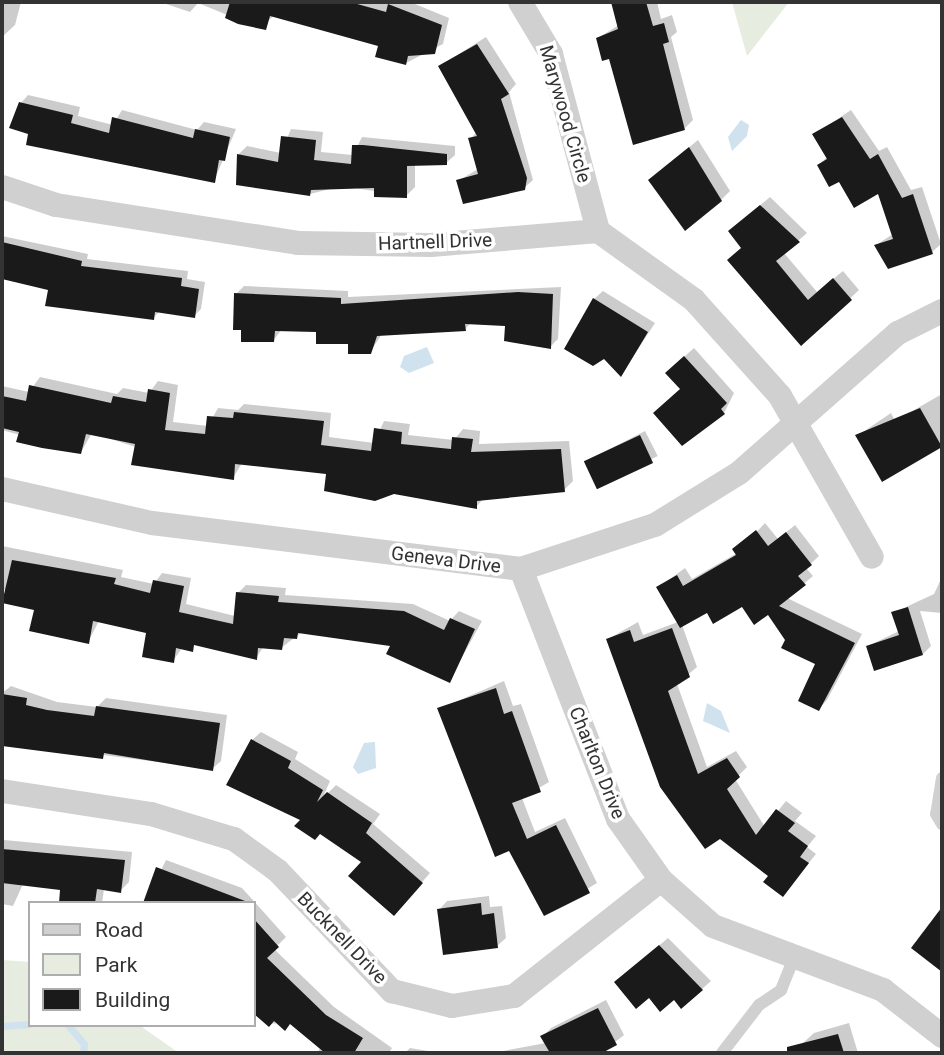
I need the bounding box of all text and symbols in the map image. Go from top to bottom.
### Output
street label: Marywood Circle [535,43,595,185]
street label: Hartnell Drive [378,229,492,255]
street label: Geneva Drive [390,542,502,578]
street label: Charlton Drive [564,704,630,822]
street label: Bucknell Drive [292,887,392,989]
legend [28,901,256,1027]
text: Road [95,918,143,942]
text: Park [95,953,137,977]
text: Building [95,988,170,1012]

